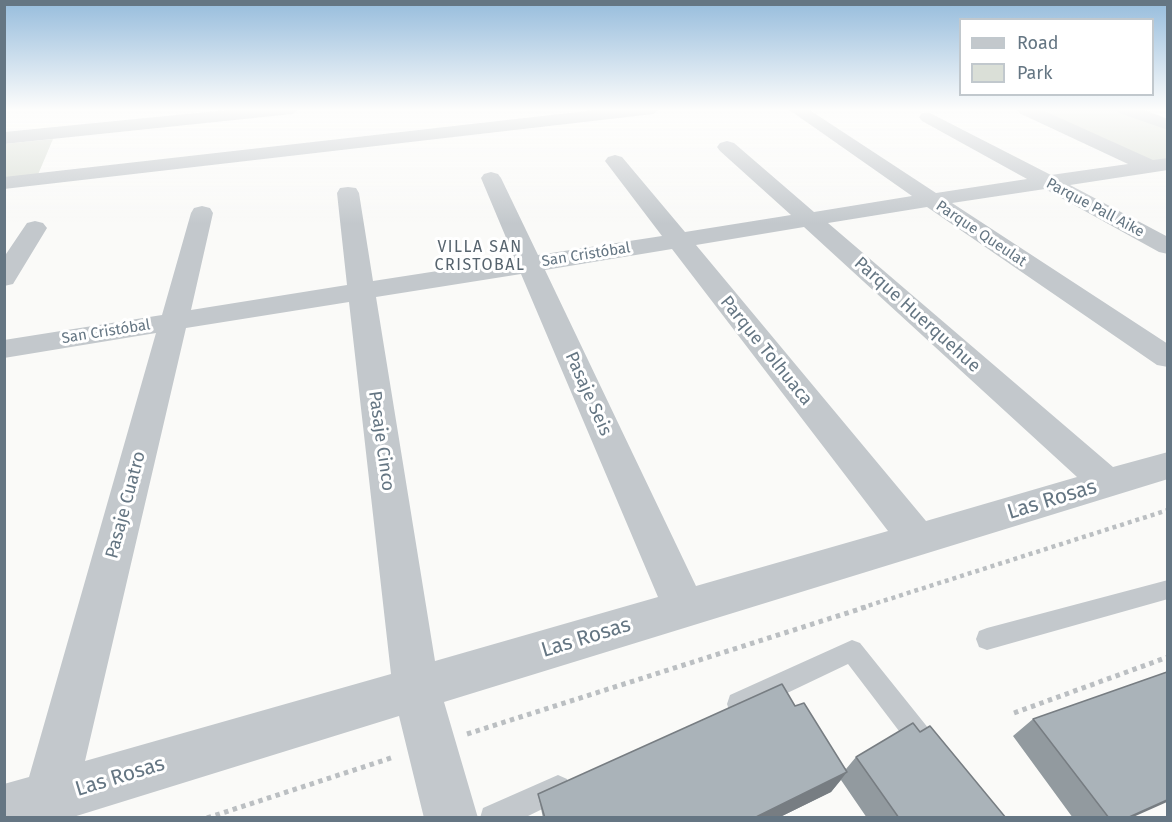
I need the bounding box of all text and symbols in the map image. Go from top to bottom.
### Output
legend [959,18,1154,96]
text: Road [1017,32,1059,54]
text: Park [1017,62,1052,84]
street label: Parque Pall Aike [1043,175,1147,241]
street label: Parque Queulat [932,197,1030,271]
district label: VILLA SAN CRISTOBAL [435,238,525,276]
street label: San Cristóbal [540,239,632,271]
street label: Parque Huerquehue [849,253,985,377]
street label: Parque Tolhuaca [715,292,817,410]
street label: San Cristóbal [60,316,152,348]
street label: Pasaje Seis [560,349,616,439]
street label: Pasaje Cinco [363,389,399,493]
street label: Pasaje Cuatro [101,449,151,561]
street label: Las Rosas [1004,474,1100,526]
street label: Las Rosas [538,612,634,664]
street label: Las Rosas [72,751,168,803]

